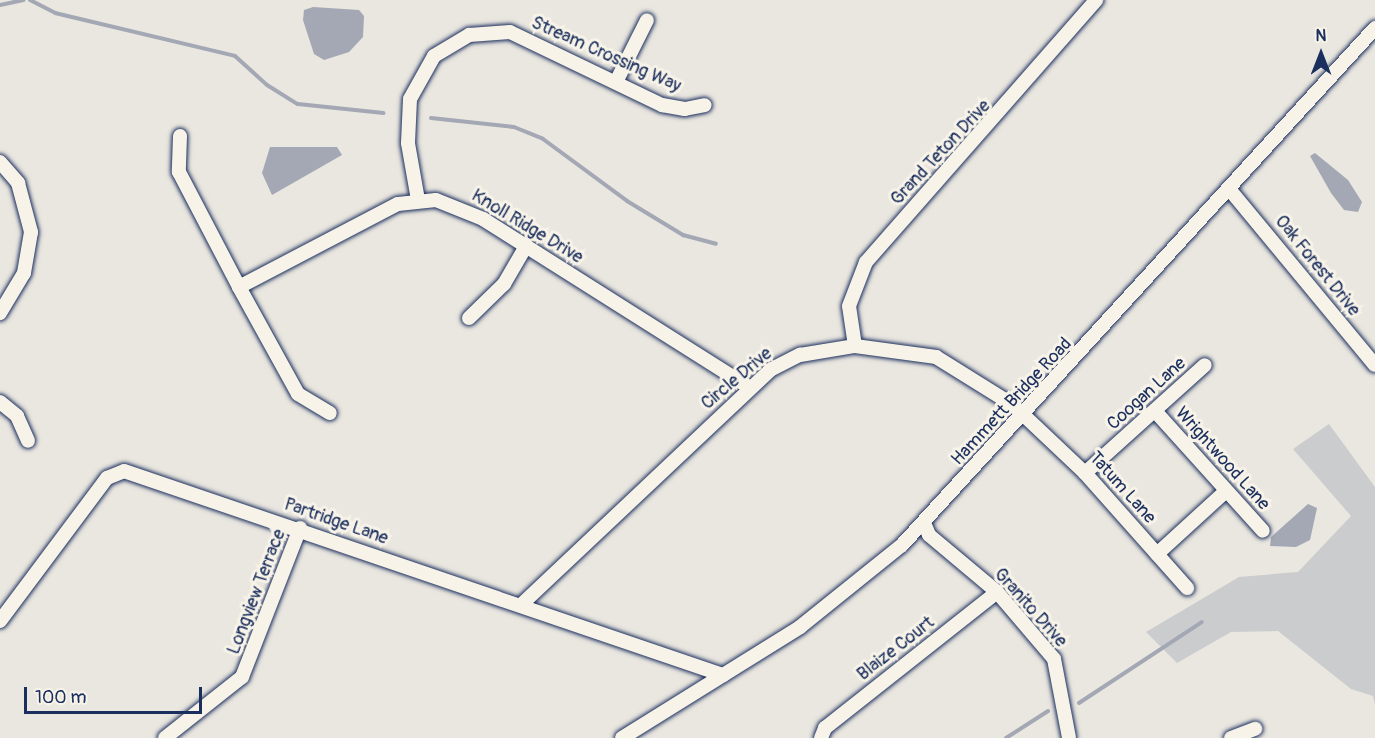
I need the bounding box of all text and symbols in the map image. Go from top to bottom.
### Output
street label: Stream Crossing Way [528,12,684,98]
north arrow [1291,24,1351,84]
text: N [1316,26,1326,46]
street label: Grand Teton Drive [887,96,995,210]
street label: Knoll Ridge Drive [467,185,587,269]
street label: Oak Forest Drive [1270,211,1364,321]
street label: Hammett Bridge Road [947,334,1077,470]
street label: Circle Drive [697,343,777,415]
street label: Coogan Lane [1103,353,1191,435]
street label: Wrightwood Lane [1170,403,1274,515]
street label: Tatum Lane [1084,448,1160,528]
street label: Partridge Lane [281,494,391,550]
street label: Longview Terrace [223,526,291,658]
street label: Granito Drive [989,564,1071,652]
street label: Blaize Court [853,612,939,686]
scale bar [27,675,206,713]
text: 100 m [35,686,87,709]

